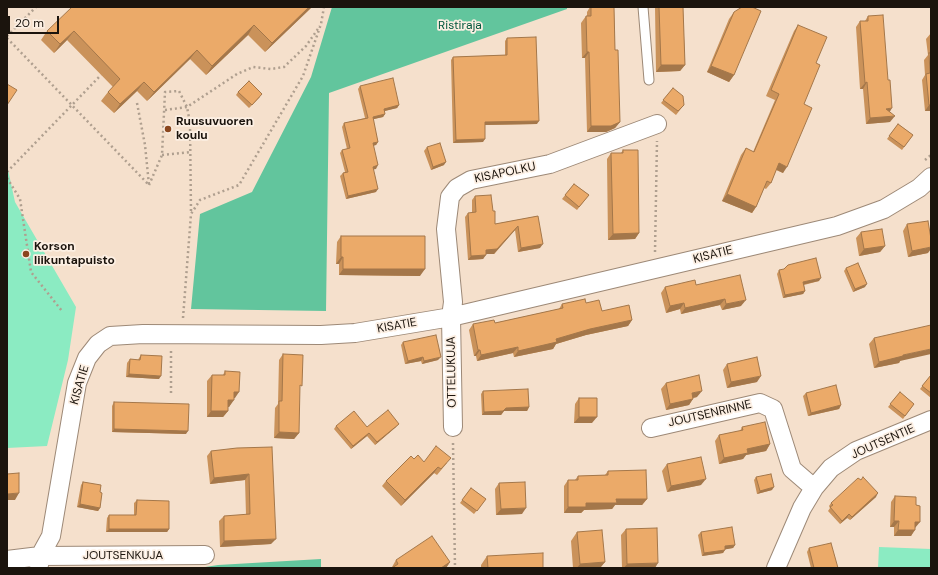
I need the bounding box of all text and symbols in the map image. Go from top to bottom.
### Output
scale bar [10,8,61,34]
text: 20 m [15,15,44,31]
park label: Ristiraja [438,19,482,33]
place label: Ruusuvuoren koulu [176,115,253,143]
marker: Ruusuvuoren koulu [163,124,173,134]
street label: KISAPOLKU [473,159,537,187]
place label: Korson liikuntapuisto [34,240,115,268]
street label: KISATIE [692,243,734,267]
marker: Korson liikuntapuisto [21,249,31,259]
street label: KISATIE [376,315,418,337]
street label: OTTELUKUJA [444,336,460,408]
street label: KISATIE [68,364,92,406]
street label: JOUTSENRINNE [667,397,753,431]
street label: JOUTSENTIE [849,422,917,462]
street label: JOUTSENKUJA [83,549,163,563]

